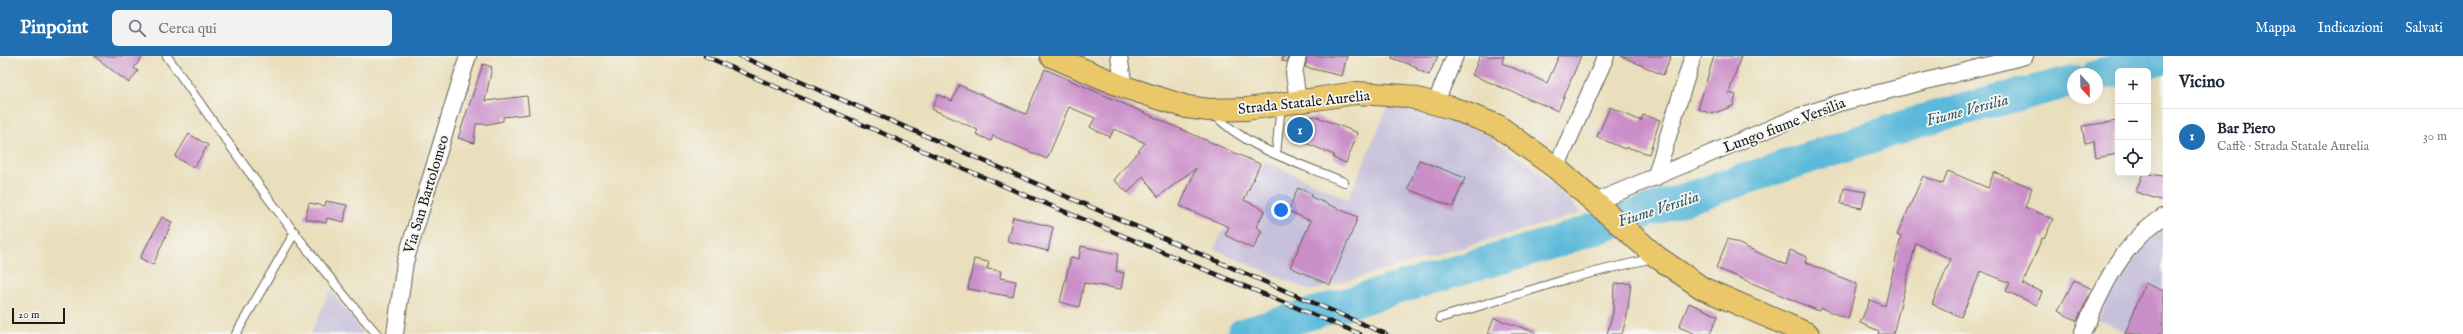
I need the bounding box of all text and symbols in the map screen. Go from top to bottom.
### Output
search box [112,10,392,46]
text: Pinpoint [20,16,88,40]
icon: search [126,17,148,39]
text: Cerca qui [158,19,217,38]
text: Mappa [2255,19,2296,37]
text: Indicazioni [2318,19,2383,37]
text: Salvati [2405,19,2443,37]
north arrow [2067,68,2103,104]
map controls [2115,68,2151,176]
button: + [2115,68,2151,104]
text: Vicino [2179,72,2225,93]
street label: Strada Statale Aurelia [1237,86,1372,119]
water label: Fiume Versilia [1924,90,2011,132]
street label: Lungo fiume Versilia [1720,93,1848,158]
button: − [2115,104,2151,140]
pin: 1 [1287,115,1313,145]
text: Bar Piero [2217,119,2275,138]
text: 1 [2190,128,2194,145]
text: 30 m [2423,128,2447,145]
street label: Via San Bartolomeo [399,133,453,257]
text: Caffè · Strada Statale Aurelia [2217,138,2369,155]
button: locate [2115,140,2151,176]
water label: Fiume Versilia [1615,187,1702,232]
your location [1271,200,1291,220]
scale bar [12,306,65,325]
text: 20 m [18,308,39,322]

